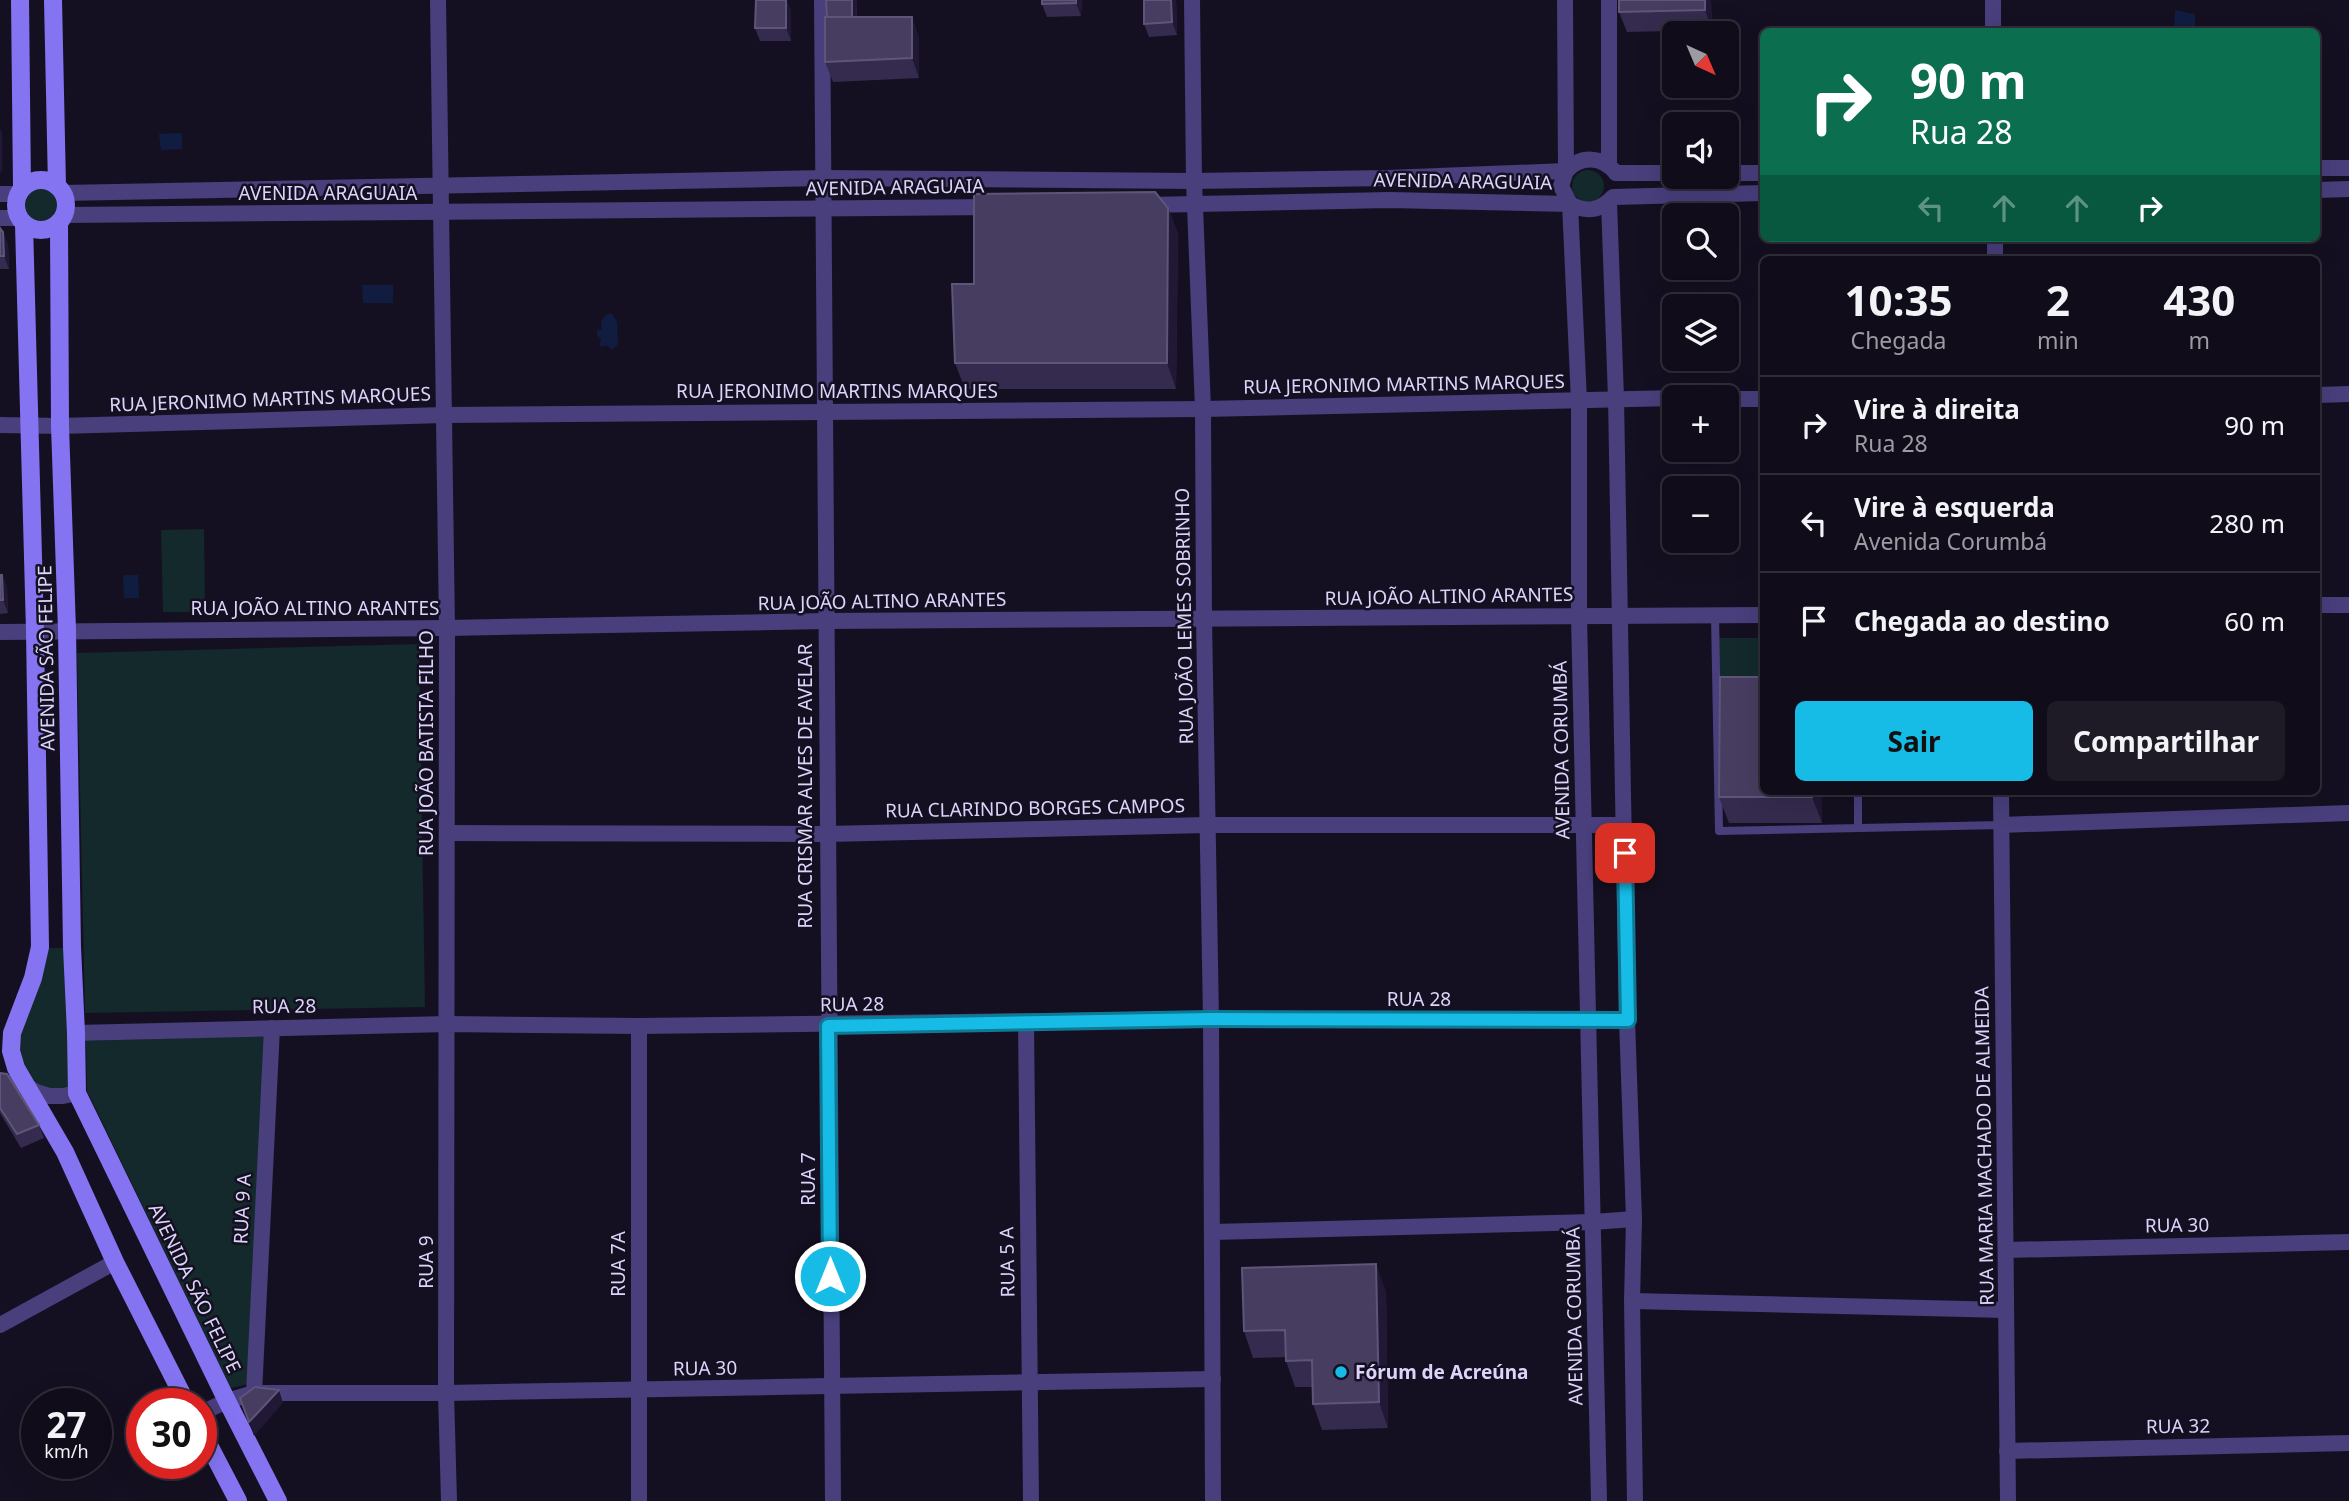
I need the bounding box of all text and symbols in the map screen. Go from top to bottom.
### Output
north arrow [1662,21,1740,98]
map controls [1662,21,1739,553]
text: 90 m [1910,47,2027,113]
icon: right [1795,56,1886,147]
text: Rua 28 [1910,110,2013,153]
button: sound [1662,112,1739,189]
street label: AVENIDA ARAGUAIA [1373,166,1553,196]
street label: AVENIDA ARAGUAIA [805,172,985,202]
street label: AVENIDA ARAGUAIA [239,180,418,206]
icon: left [1912,189,1950,227]
icon: ahead [1985,189,2023,227]
icon: ahead [2058,189,2096,227]
icon: right [2131,189,2169,227]
button: search [1662,203,1739,280]
text: 10:35 [1845,271,1952,328]
text: 2 [2046,271,2070,328]
text: 430 [2163,271,2235,328]
button: layers [1662,294,1739,371]
text: Chegada [1851,324,1946,356]
text: min [2037,324,2079,356]
text: m [2189,324,2210,356]
street label: RUA JERONIMO MARTINS MARQUES [1243,368,1565,400]
street label: RUA JERONIMO MARTINS MARQUES [676,378,998,404]
street label: RUA JERONIMO MARTINS MARQUES [109,380,431,418]
button: + [1662,385,1739,462]
text: Vire à direita [1854,391,2020,427]
icon: right [1795,406,1833,444]
text: 90 m [2224,407,2285,443]
text: Rua 28 [1854,427,1928,459]
button: − [1662,476,1739,553]
street label: RUA JOÃO LEMES SOBRINHO [1169,487,1199,745]
text: Vire à esquerda [1854,489,2055,525]
icon: left [1795,504,1833,542]
text: 280 m [2209,505,2285,541]
text: Avenida Corumbá [1854,525,2047,557]
street label: AVENIDA SÃO FELIPE [31,565,61,751]
street label: RUA JOÃO ALTINO ARANTES [1324,581,1574,611]
street label: RUA JOÃO ALTINO ARANTES [757,586,1007,616]
street label: RUA JOÃO ALTINO ARANTES [191,595,439,621]
icon: arrive [1795,602,1833,640]
text: Chegada ao destino [1854,603,2110,639]
text: 60 m [2224,603,2285,639]
street label: RUA JOÃO BATISTA FILHO [413,630,439,856]
street label: RUA CRISMAR ALVES DE AVELAR [792,643,818,929]
street label: AVENIDA CORUMBÁ [1546,660,1576,840]
button: Sair [1795,701,2033,781]
button: Compartilhar [2047,701,2285,781]
street label: RUA CLARINDO BORGES CAMPOS [885,792,1185,824]
pin [1595,823,1655,883]
icon: arrive [1606,834,1644,872]
street label: RUA MARIA MACHADO DE ALMEIDA [1968,985,2000,1306]
street label: RUA 28 [1387,986,1451,1012]
street label: RUA 28 [820,990,884,1018]
street label: RUA 28 [252,992,316,1020]
street label: RUA 7 [795,1152,821,1206]
street label: RUA 9 A [227,1172,257,1245]
street label: AVENIDA SÃO FELIPE [143,1199,247,1377]
street label: RUA 30 [2145,1211,2209,1239]
street label: RUA 5 A [993,1226,1021,1298]
street label: AVENIDA CORUMBÁ [1559,1226,1589,1406]
street label: RUA 7A [605,1230,631,1297]
street label: RUA 9 [413,1235,439,1289]
position arrow [793,1239,867,1313]
street label: RUA 30 [673,1354,737,1382]
place label: Fórum de Acreúna [1355,1359,1528,1385]
marker: Fórum de Acreúna [1333,1364,1349,1380]
speed limit sign: 30 [126,1388,217,1479]
text: 27 [46,1401,87,1448]
street label: RUA 32 [2146,1412,2210,1440]
text: km/h [44,1439,89,1463]

